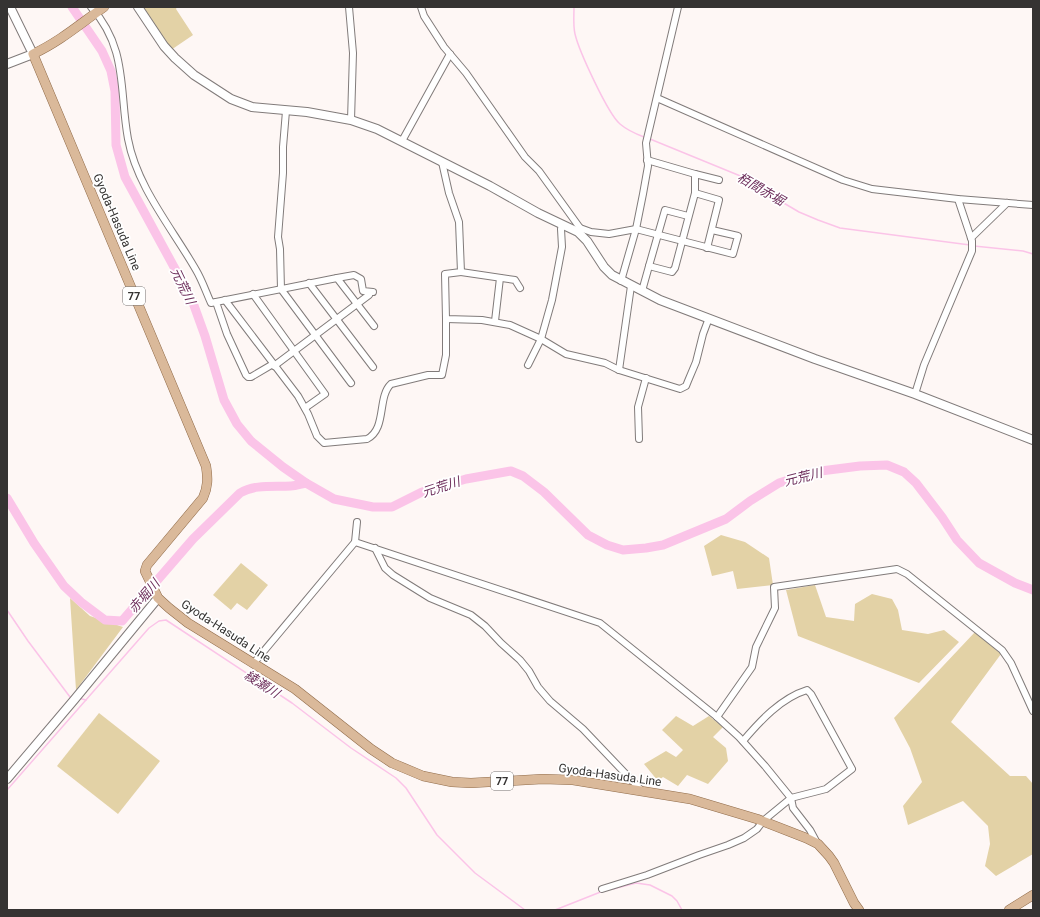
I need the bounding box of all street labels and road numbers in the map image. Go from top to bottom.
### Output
street label: Gyoda-Hasuda Line [90,172,144,272]
road number: 77 [123,287,145,305]
street label: Gyoda-Hasuda Line [179,597,273,665]
street label: Gyoda-Hasuda Line [558,761,662,789]
road number: 77 [491,772,513,790]

